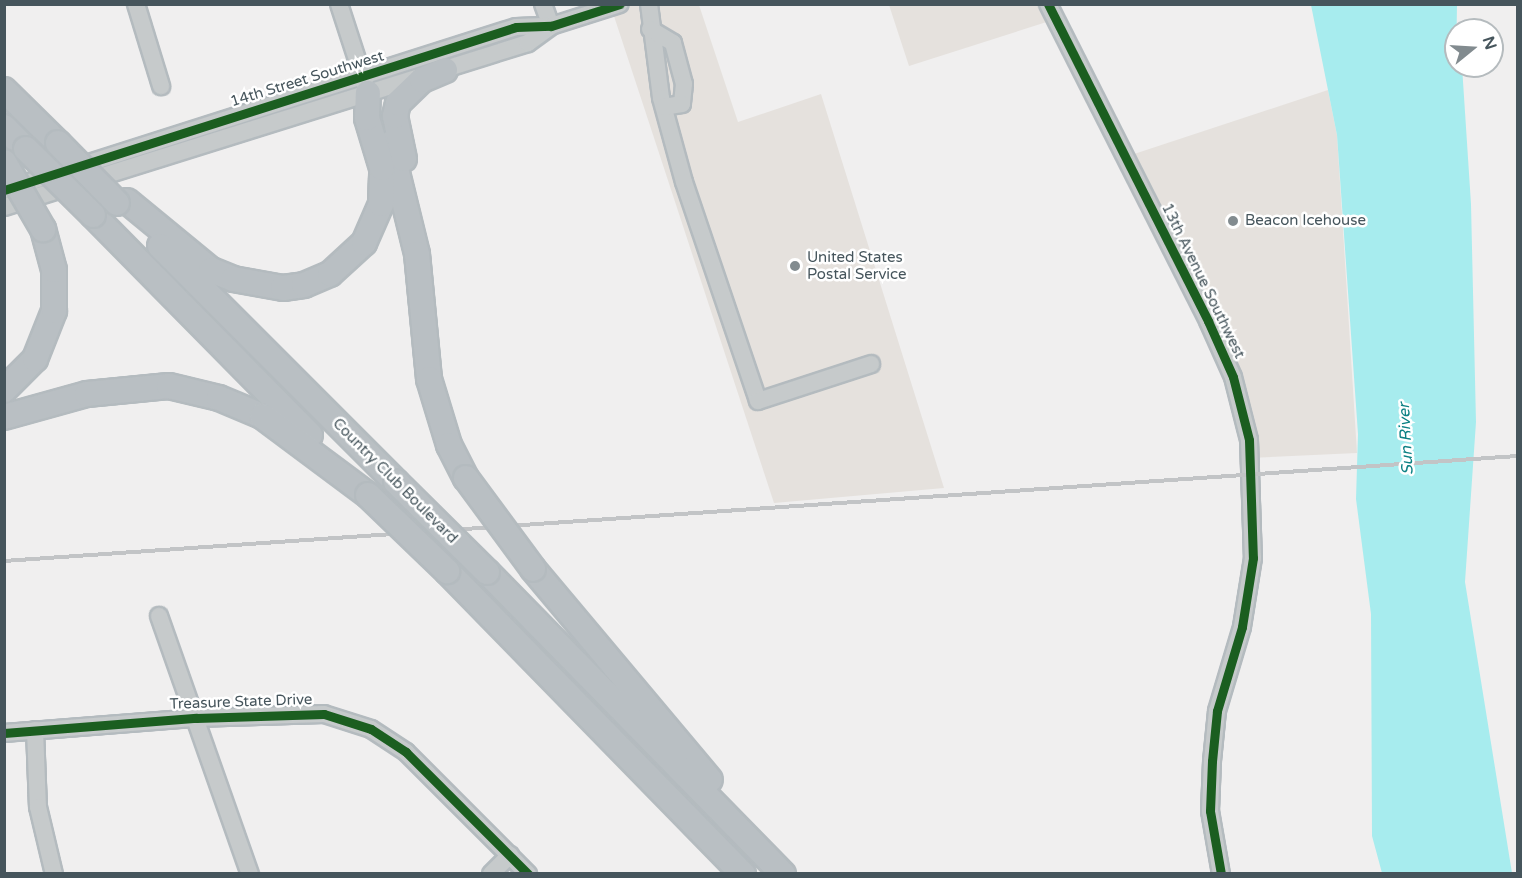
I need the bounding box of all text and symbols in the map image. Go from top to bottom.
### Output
north arrow [1444,18,1504,78]
text: N [1478,34,1501,52]
street label: 14th Street Southwest [228,47,386,111]
street label: 13th Avenue Southwest [1158,200,1248,362]
place label: Beacon Icehouse [1245,212,1366,230]
marker: Beacon Icehouse [1226,214,1240,228]
place label: United States Postal Service [807,248,907,283]
marker: United States Postal Service [788,259,802,273]
water label: Sun River [1395,402,1417,476]
street label: Country Club Boulevard [329,415,461,547]
street label: Treasure State Drive [169,691,313,713]

